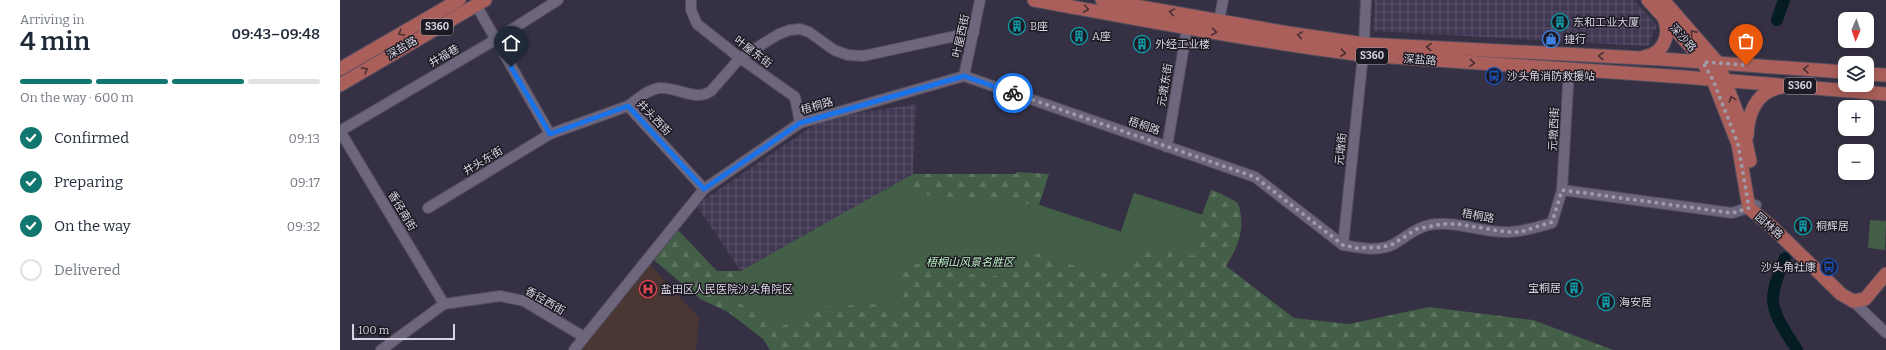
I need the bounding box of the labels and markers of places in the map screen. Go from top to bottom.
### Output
building icon: 东和工业大厦 [1550,12,1570,32]
building icon: B座 [1007,16,1027,36]
place label: 东和工业大厦 [1573,16,1639,29]
place label: B座 [1030,20,1048,33]
pin [1729,24,1763,65]
pin [494,26,528,67]
building icon: A座 [1069,26,1089,46]
shop icon: 捷行 [1541,29,1561,49]
place label: A座 [1092,30,1111,43]
place label: 捷行 [1564,33,1586,46]
building icon: 外经工业楼 [1132,34,1152,54]
place label: 外经工业楼 [1155,38,1210,51]
bus stop icon: 沙头角消防救援站 [1484,66,1504,86]
place label: 沙头角消防救援站 [1507,70,1595,83]
building icon: 桐辉居 [1793,216,1813,236]
place label: 桐辉居 [1816,220,1849,233]
bus stop icon: 沙头角社康 [1819,257,1839,277]
place label: 沙头角社康 [1761,261,1816,274]
building icon: 宝桐居 [1564,278,1584,298]
hospital icon: 盐田区人民医院沙头角院区 [638,279,658,299]
place label: 宝桐居 [1528,282,1561,295]
place label: 盐田区人民医院沙头角院区 [661,283,793,296]
building icon: 海安居 [1596,292,1616,312]
place label: 海安居 [1619,296,1652,309]

